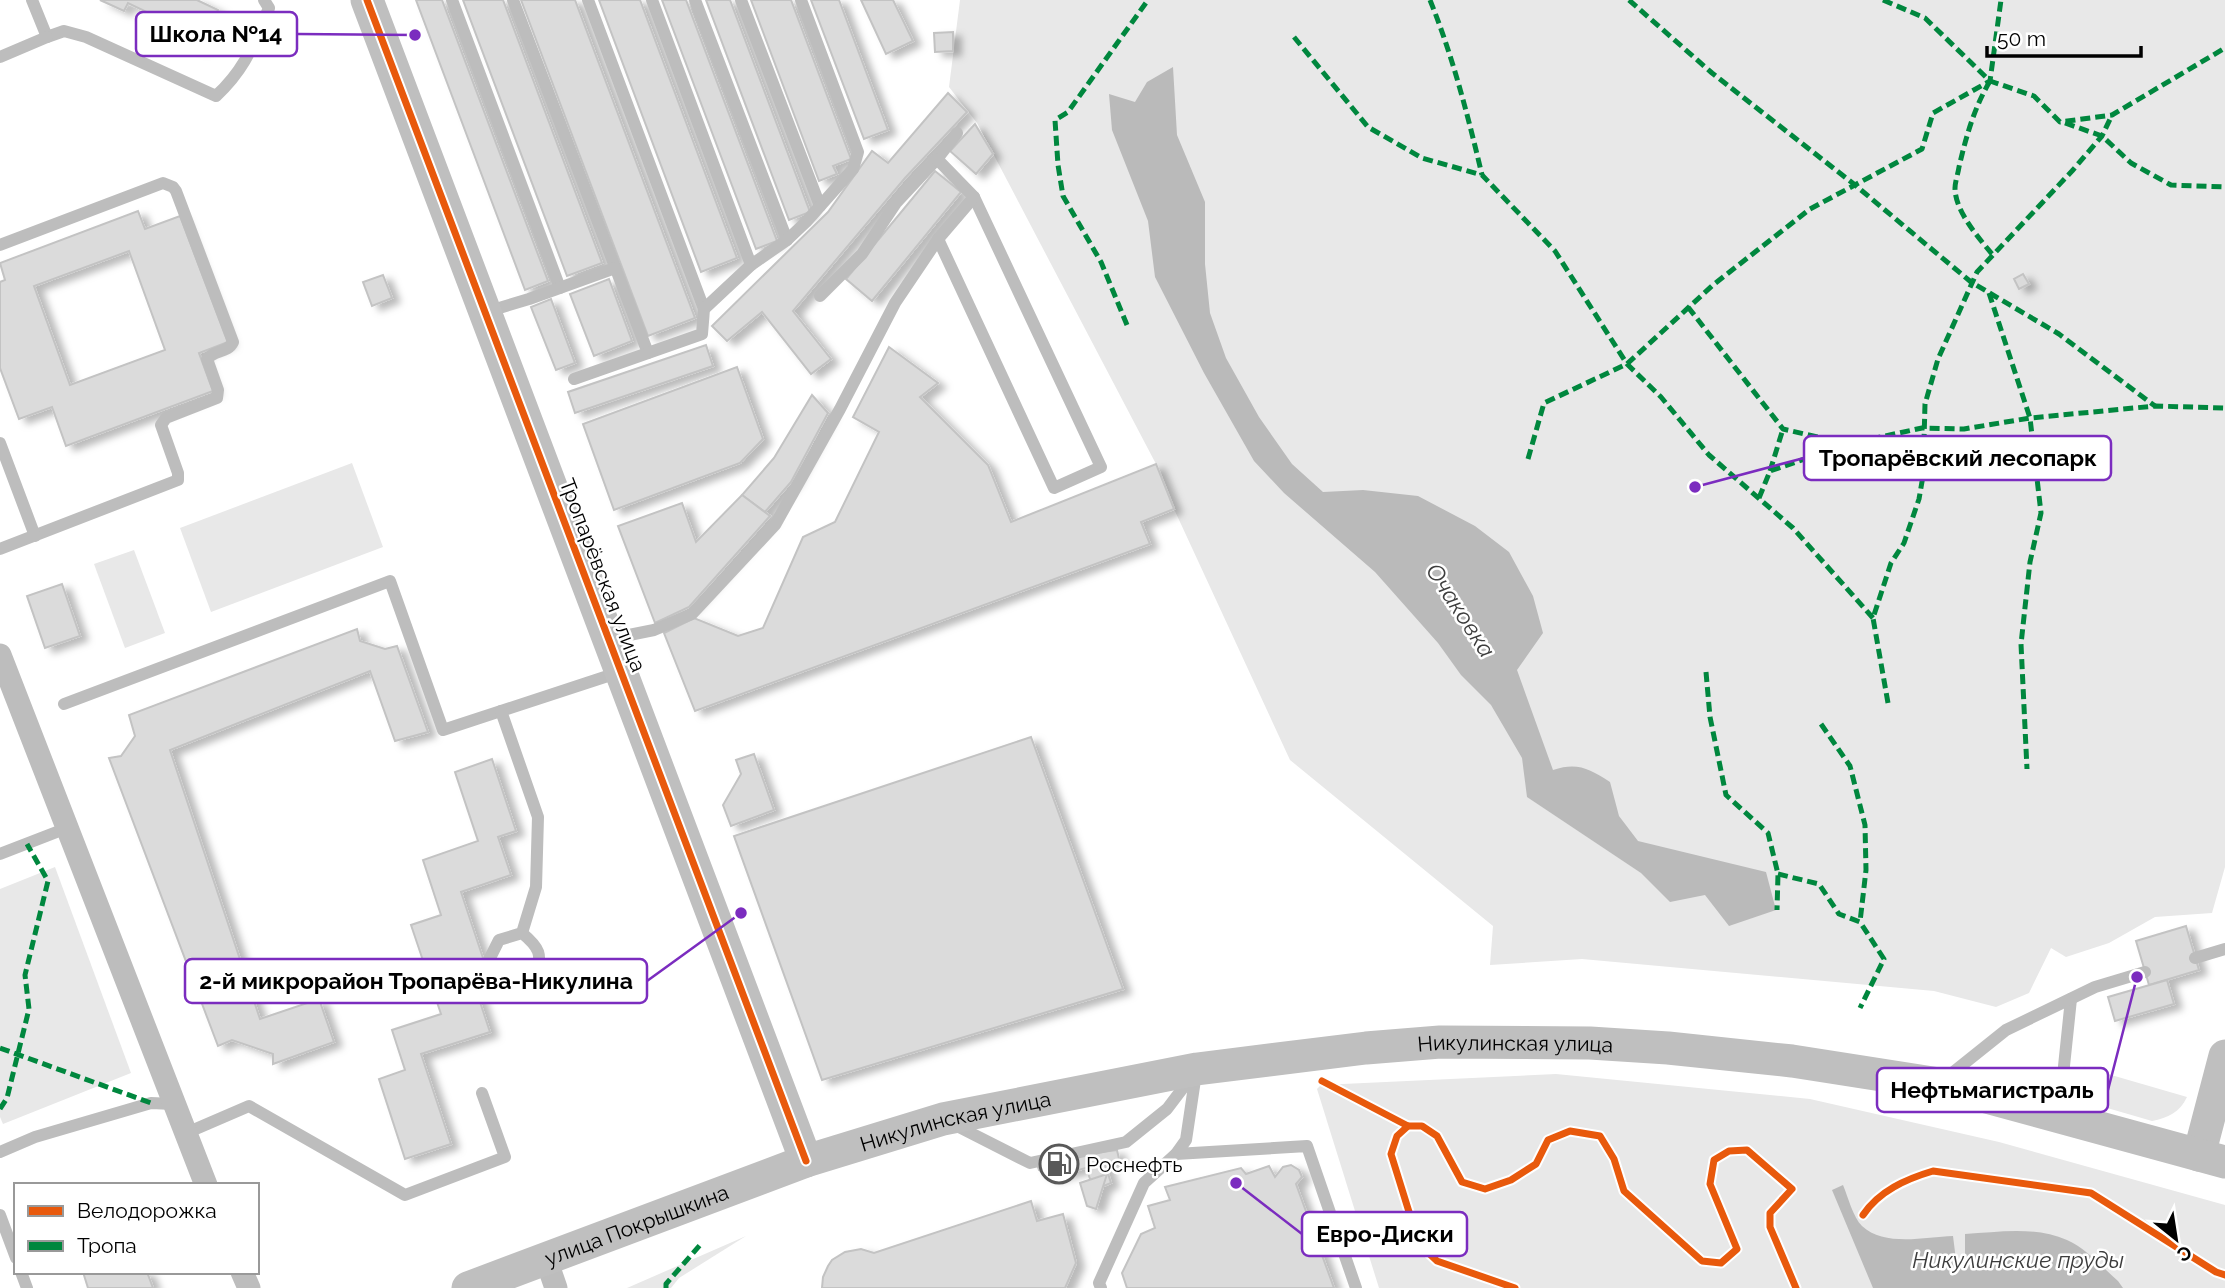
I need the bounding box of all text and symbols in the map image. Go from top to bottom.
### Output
callout: Школа №14 [136,12,297,56]
scale bar [1987,14,2141,58]
text: Школа №14 [150,20,282,47]
text: 50 m [1997,26,2046,51]
callout: Тропарёвский лесопарк [1804,436,2111,480]
text: Тропарёвский лесопарк [1819,444,2097,471]
street label: Тропарёвская улица [555,475,651,675]
water label: Очаковка [1421,558,1501,662]
callout: 2-й микрорайон Тропарёва-Никулина [185,959,647,1003]
text: 2-й микрорайон Тропарёва-Никулина [199,967,633,994]
street label: Никулинская улица [1416,1029,1614,1057]
callout: Нефтьмагистраль [1877,1068,2108,1112]
text: Нефтьмагистраль [1890,1076,2094,1103]
street label: Никулинская улица [857,1086,1053,1156]
fuel station icon: Роснефть [1038,1143,1080,1185]
place label: Роснефть [1086,1152,1183,1177]
street label: улица Покрышкина [541,1179,732,1271]
legend [14,1183,259,1274]
text: Велодорожка [77,1198,217,1223]
north arrow [2141,1204,2211,1274]
callout: Евро-Диски [1302,1212,1467,1256]
text: Евро-Диски [1316,1220,1454,1247]
text: Тропа [77,1233,137,1258]
text: С [2173,1241,2196,1267]
water label: Никулинские пруды [1912,1246,2124,1273]

